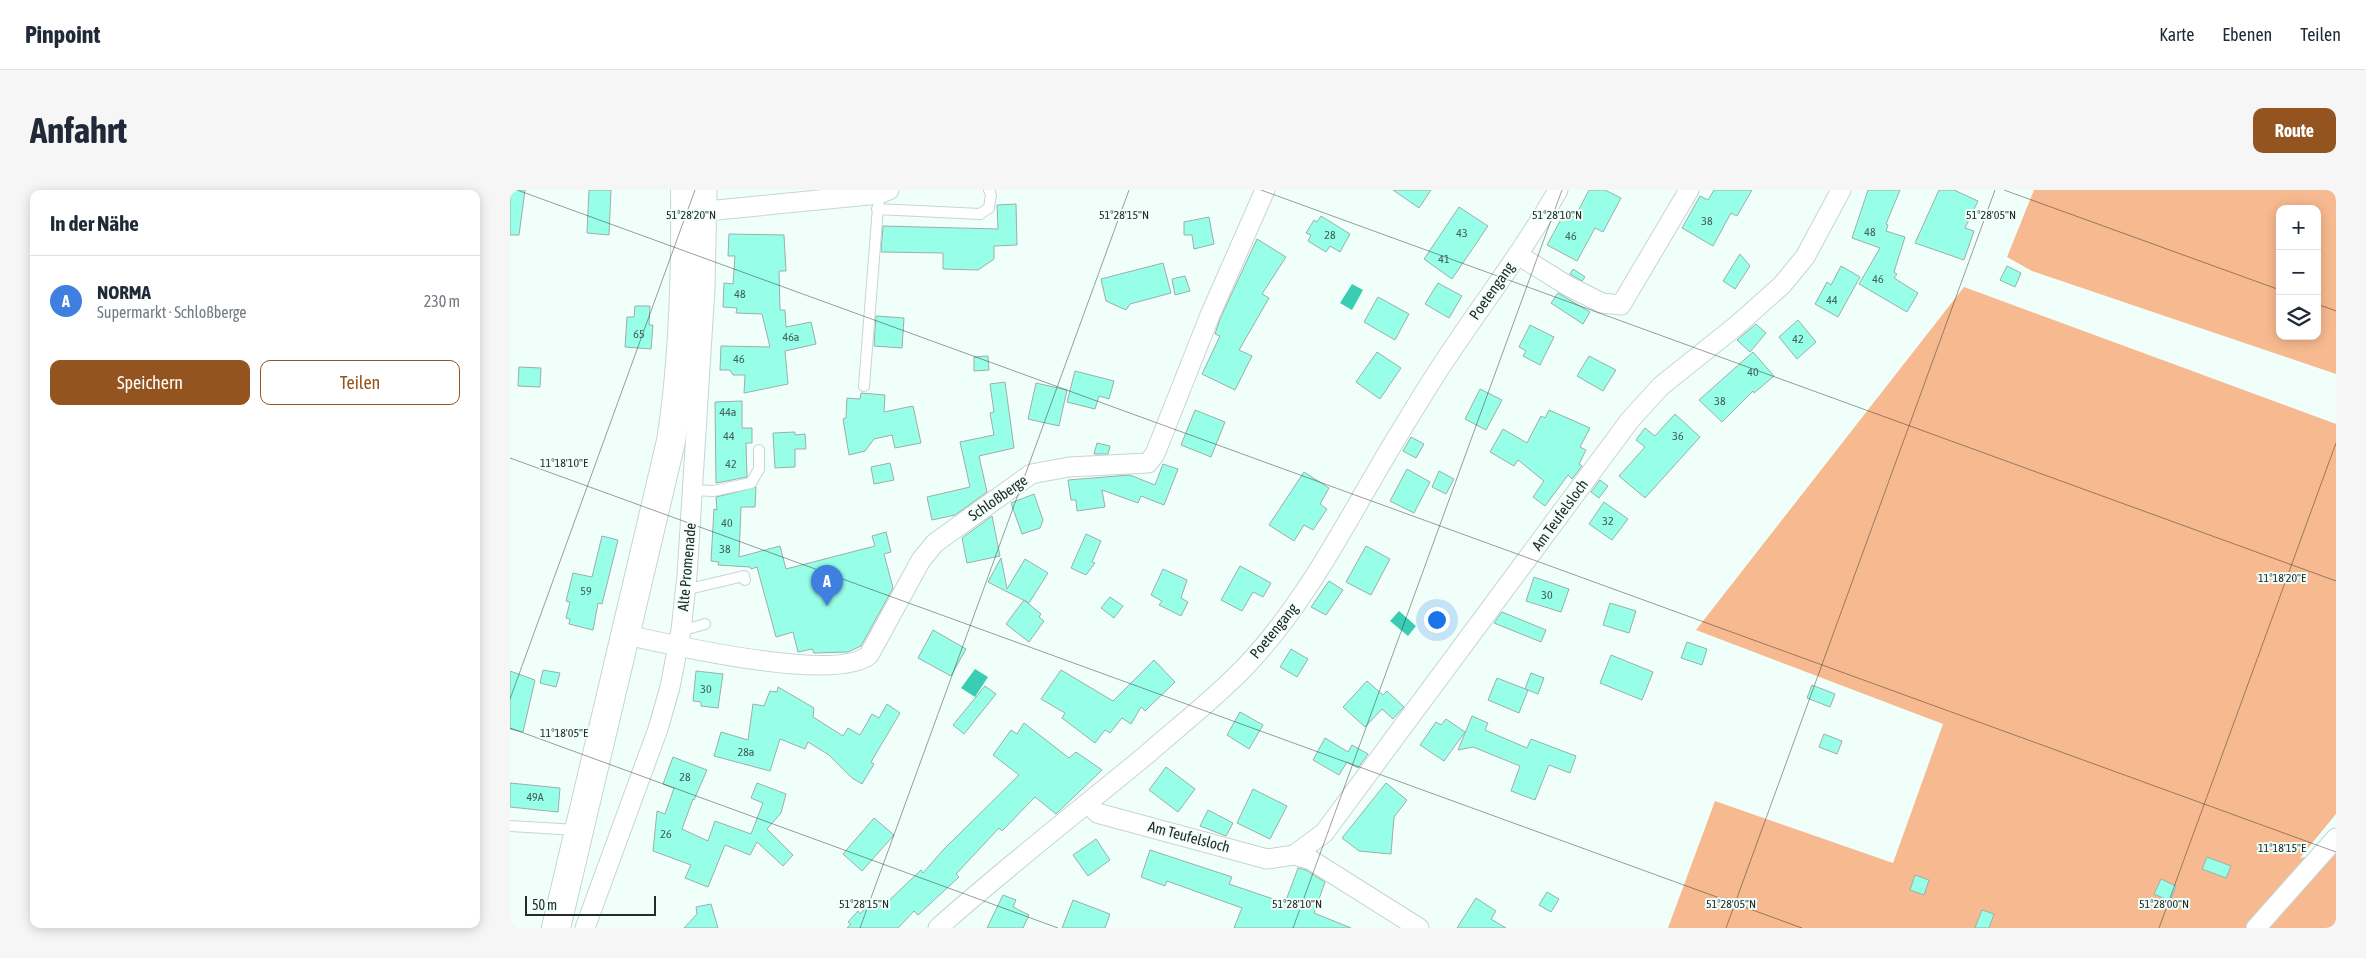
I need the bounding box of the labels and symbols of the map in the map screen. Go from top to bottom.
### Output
text: 51°28'20"N [666,208,716,222]
text: 51°28'15"N [1099,208,1149,222]
text: 51°28'10"N [1532,208,1582,222]
text: 51°28'05"N [1966,208,2016,222]
house number: 38 [1701,214,1713,228]
house number: 48 [1864,225,1876,239]
house number: 43 [1456,226,1468,240]
house number: 28 [1324,228,1336,242]
house number: 46 [1565,229,1577,243]
house number: 41 [1438,252,1450,266]
street label: Poetengang [1466,258,1518,323]
house number: 46 [1872,272,1884,286]
house number: 48 [734,287,746,301]
house number: 44 [1826,293,1838,307]
house number: 65 [633,327,645,341]
house number: 46a [783,330,799,344]
house number: 42 [1792,332,1804,346]
house number: 46 [733,352,745,366]
house number: 40 [1747,365,1759,379]
house number: 38 [1714,394,1726,408]
house number: 44a [720,405,736,419]
house number: 44 [723,429,735,443]
house number: 36 [1672,429,1684,443]
text: 11°18'10"E [540,456,588,470]
house number: 42 [725,457,737,471]
street label: Schloßberge [965,471,1031,524]
street label: Am Teufelsloch [1528,476,1591,554]
house number: 32 [1602,514,1614,528]
house number: 40 [721,516,733,530]
street label: Alte Promenade [674,522,699,612]
house number: 38 [719,542,731,556]
pin: A [811,565,843,606]
text: 11°18'20"E [2258,571,2306,585]
house number: 59 [580,584,592,598]
house number: 30 [1541,588,1553,602]
street label: Poetengang [1246,599,1301,662]
your location [1424,607,1450,633]
house number: 30 [700,682,712,696]
text: 11°18'05"E [540,726,588,740]
house number: 28a [738,745,754,759]
house number: 28 [679,770,691,784]
house number: 49A [526,790,544,804]
street label: Am Teufelsloch [1146,817,1232,856]
house number: 26 [660,827,672,841]
text: 11°18'15"E [2258,841,2306,855]
scale bar [525,893,656,916]
text: 51°28'15"N [839,897,889,911]
text: 51°28'10"N [1272,897,1322,911]
text: 51°28'05"N [1706,897,1756,911]
text: 51°28'00"N [2139,897,2189,911]

